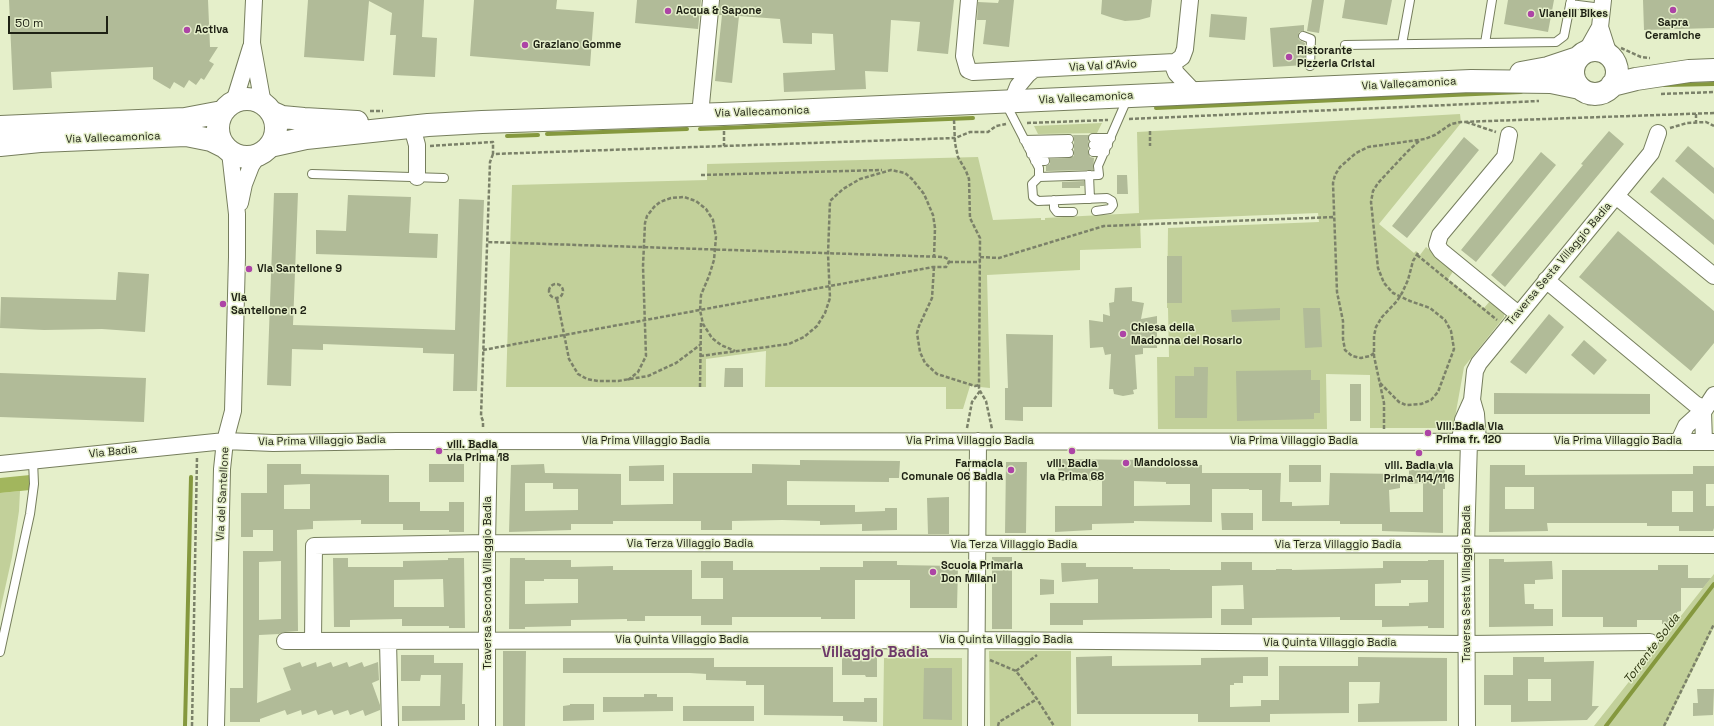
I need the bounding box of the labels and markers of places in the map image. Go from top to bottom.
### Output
place label: Acqua & Sapone [676,4,762,18]
marker: Sapra Ceramiche [1668,5,1678,15]
marker: Acqua & Sapone [663,6,673,16]
place label: Vianelli Bikes [1539,7,1608,21]
marker: Vianelli Bikes [1526,9,1536,19]
place label: Sapra Ceramiche [1645,16,1701,42]
place label: Activa [195,23,228,37]
marker: Activa [182,25,192,35]
place label: Graziano Gomme [533,38,621,52]
marker: Graziano Gomme [520,40,530,50]
place label: Ristorante Pizzeria Cristal [1297,44,1375,70]
marker: Ristorante Pizzeria Cristal [1284,52,1294,62]
place label: Via Santellone 9 [257,262,342,276]
marker: Via Santellone 9 [244,264,254,274]
place label: Via Santellone n 2 [231,291,306,317]
marker: Via Santellone n 2 [218,299,228,309]
place label: Chiesa della Madonna del Rosario [1131,321,1242,347]
marker: Chiesa della Madonna del Rosario [1118,329,1128,339]
place label: Vill.Badia Via Prima fr. 120 [1436,420,1504,446]
marker: Vill.Badia Via Prima fr. 120 [1423,428,1433,438]
place label: vill. Badia via Prima 18 [447,438,509,464]
marker: vill. Badia via Prima 18 [434,446,444,456]
marker: vill. Badia via Prima 68 [1067,446,1077,456]
marker: vill. Badia via Prima 114/116 [1414,448,1424,458]
place label: Mandolossa [1134,456,1198,470]
place label: Farmacia Comunale 06 Badia [901,457,1003,483]
place label: vill. Badia via Prima 68 [1040,457,1104,483]
marker: Mandolossa [1121,458,1131,468]
place label: vill. Badia via Prima 114/116 [1384,459,1454,485]
marker: Farmacia Comunale 06 Badia [1006,465,1016,475]
place label: Scuola Primaria Don Milani [941,559,1023,585]
marker: Scuola Primaria Don Milani [928,567,938,577]

